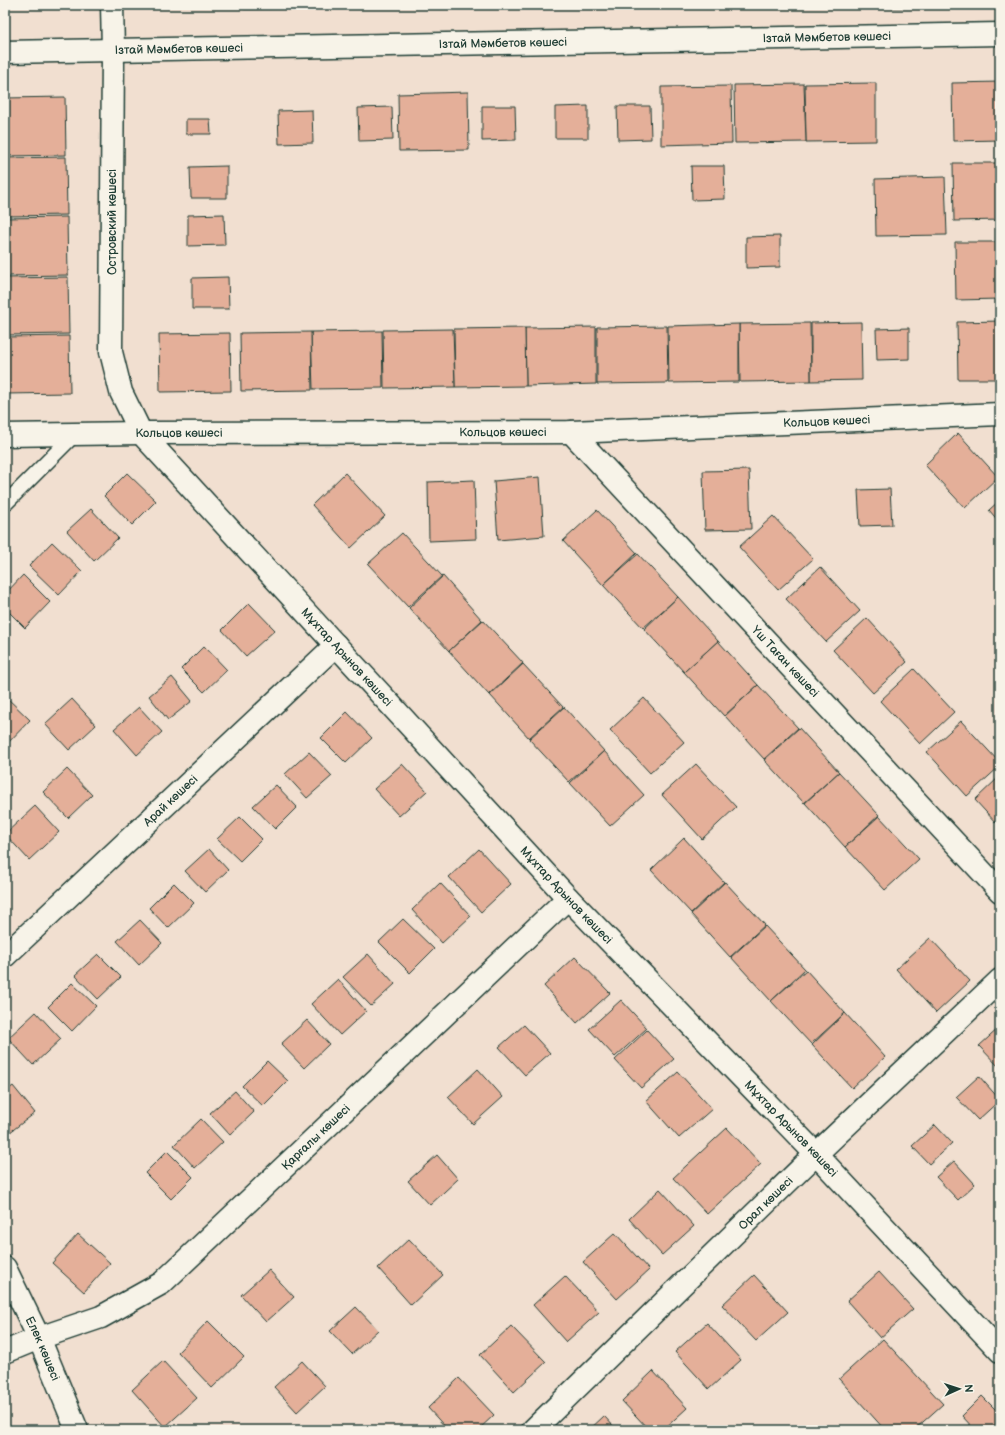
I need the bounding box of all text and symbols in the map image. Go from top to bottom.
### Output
street label: Ізтай Мәмбетов көшесі [762,28,891,46]
street label: Ізтай Мәмбетов көшесі [439,34,567,52]
street label: Ізтай Мәмбетов көшесі [115,40,243,58]
street label: Островский көшесі [105,169,120,275]
street label: Кольцов көшесі [783,412,871,431]
street label: Кольцов көшесі [135,425,223,441]
street label: Кольцов көшесі [459,425,547,440]
street label: Мұхтар Арынов көшесі [298,605,396,709]
street label: Үш Таған көшесі [748,622,822,700]
street label: Арай көшесі [139,771,201,830]
street label: Мұхтар Арынов көшесі [517,843,616,947]
street label: Мұхтар Арынов көшесі [741,1077,841,1180]
street label: Қарғалы көшесі [278,1101,353,1173]
street label: Орал көшесі [735,1173,796,1233]
street label: Елек көшесі [22,1314,63,1383]
north arrow [939,1369,979,1409]
text: N [962,1384,975,1393]

